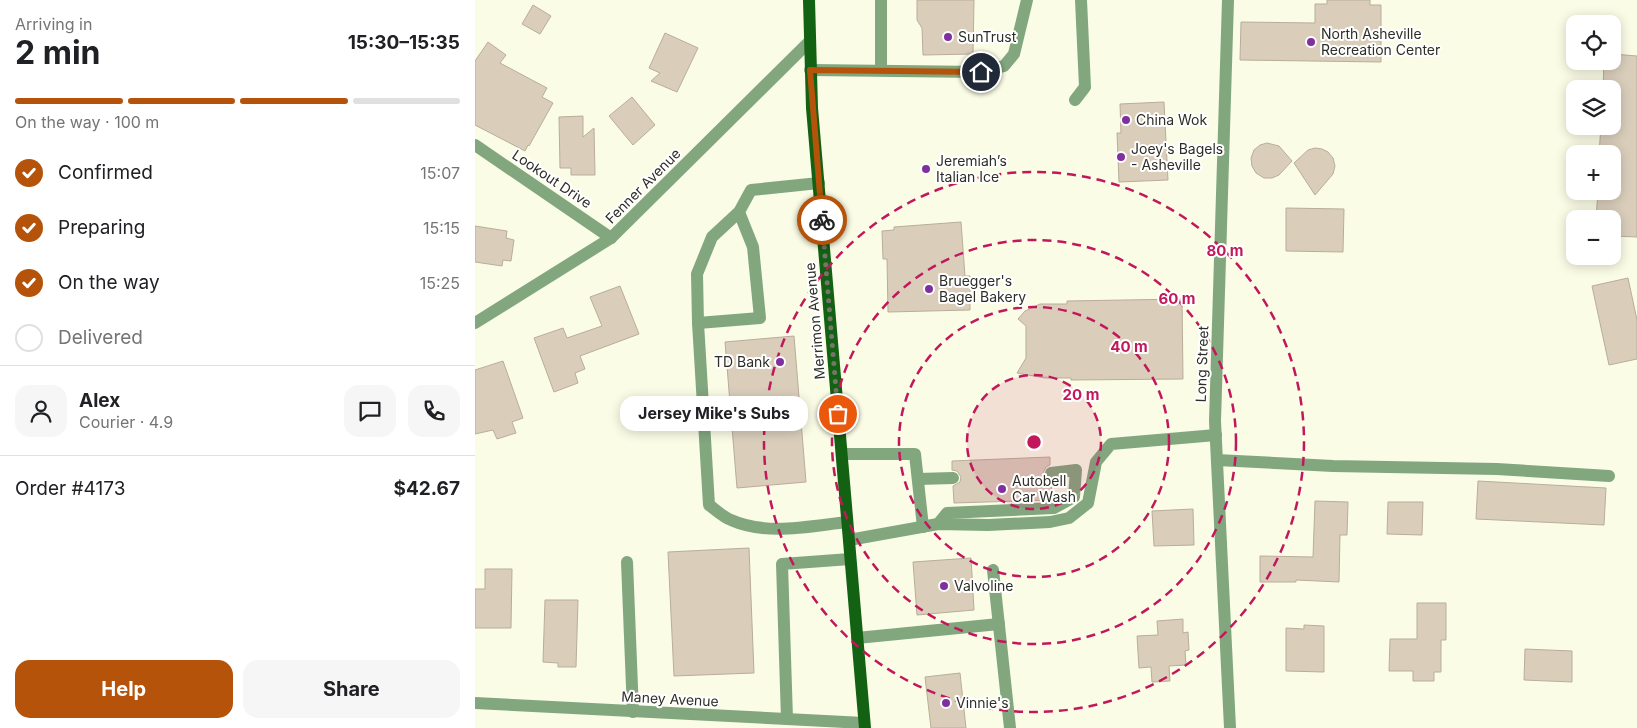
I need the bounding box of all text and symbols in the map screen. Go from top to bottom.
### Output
text: Arriving in [15,14,92,34]
map controls [1566,15,1621,265]
button: locate [1566,15,1621,70]
place label: North Asheville Recreation Center [1321,25,1440,58]
place label: SunTrust [958,28,1017,45]
text: 15:30–15:35 [348,31,460,54]
marker: SunTrust [942,31,954,43]
text: 2 min [15,33,101,72]
marker: North Asheville Recreation Center [1305,36,1317,48]
pin [960,51,1002,93]
icon: home [967,58,995,86]
button: layers [1566,80,1621,135]
place label: China Wok [1136,111,1207,128]
text: On the way · 100 m [15,112,159,132]
marker: China Wok [1120,114,1132,126]
place label: Joey's Bagels - Asheville [1131,140,1223,173]
street label: Fenner Avenue [602,145,684,227]
button: + [1566,145,1621,200]
street label: Lookout Drive [509,146,595,211]
marker: Joey's Bagels - Asheville [1115,151,1127,163]
place label: Jeremiah’s Italian Ice [936,152,1007,185]
icon: check [15,159,43,187]
text: Confirmed [58,161,153,184]
text: 15:07 [420,163,460,183]
marker: Jeremiah’s Italian Ice [920,163,932,175]
courier [797,195,847,245]
icon: bike [808,206,836,234]
button: − [1566,210,1621,265]
icon: check [15,214,43,242]
text: Preparing [58,216,145,239]
text: 15:15 [423,218,460,238]
text: 80 m [1206,241,1244,260]
street label: Merrimon Avenue [801,262,828,380]
icon: check [15,269,43,297]
text: On the way [58,271,160,294]
place label: Bruegger's Bagel Bakery [939,272,1026,305]
text: 15:25 [420,273,460,293]
marker: Bruegger's Bagel Bakery [923,283,935,295]
text: 60 m [1158,289,1196,308]
street label: Long Street [1192,325,1211,403]
text: Delivered [58,326,143,349]
text: 40 m [1110,337,1148,356]
place label: TD Bank [714,353,770,370]
marker: TD Bank [774,356,786,368]
button: person [15,385,67,437]
button: chat [344,385,396,437]
button: phone [408,385,460,437]
text: 20 m [1063,385,1099,404]
text: Alex [79,389,120,412]
pin [817,393,859,435]
callout: Jersey Mike's Subs [620,396,808,432]
icon: bag [824,400,852,428]
text: Jersey Mike's Subs [638,403,790,423]
text: Courier · 4.9 [79,412,173,432]
centre of rings [1025,433,1043,451]
place label: Autobell Car Wash [1012,472,1076,505]
text: Order #4173 [15,477,125,500]
text: $42.67 [394,477,460,500]
marker: Autobell Car Wash [996,483,1008,495]
place label: Valvoline [954,577,1013,594]
marker: Valvoline [938,580,950,592]
button: Help [15,660,233,718]
button: Share [243,660,460,718]
street label: Maney Avenue [621,687,719,710]
place label: Vinnie's [956,694,1009,711]
marker: Vinnie's [940,697,952,709]

